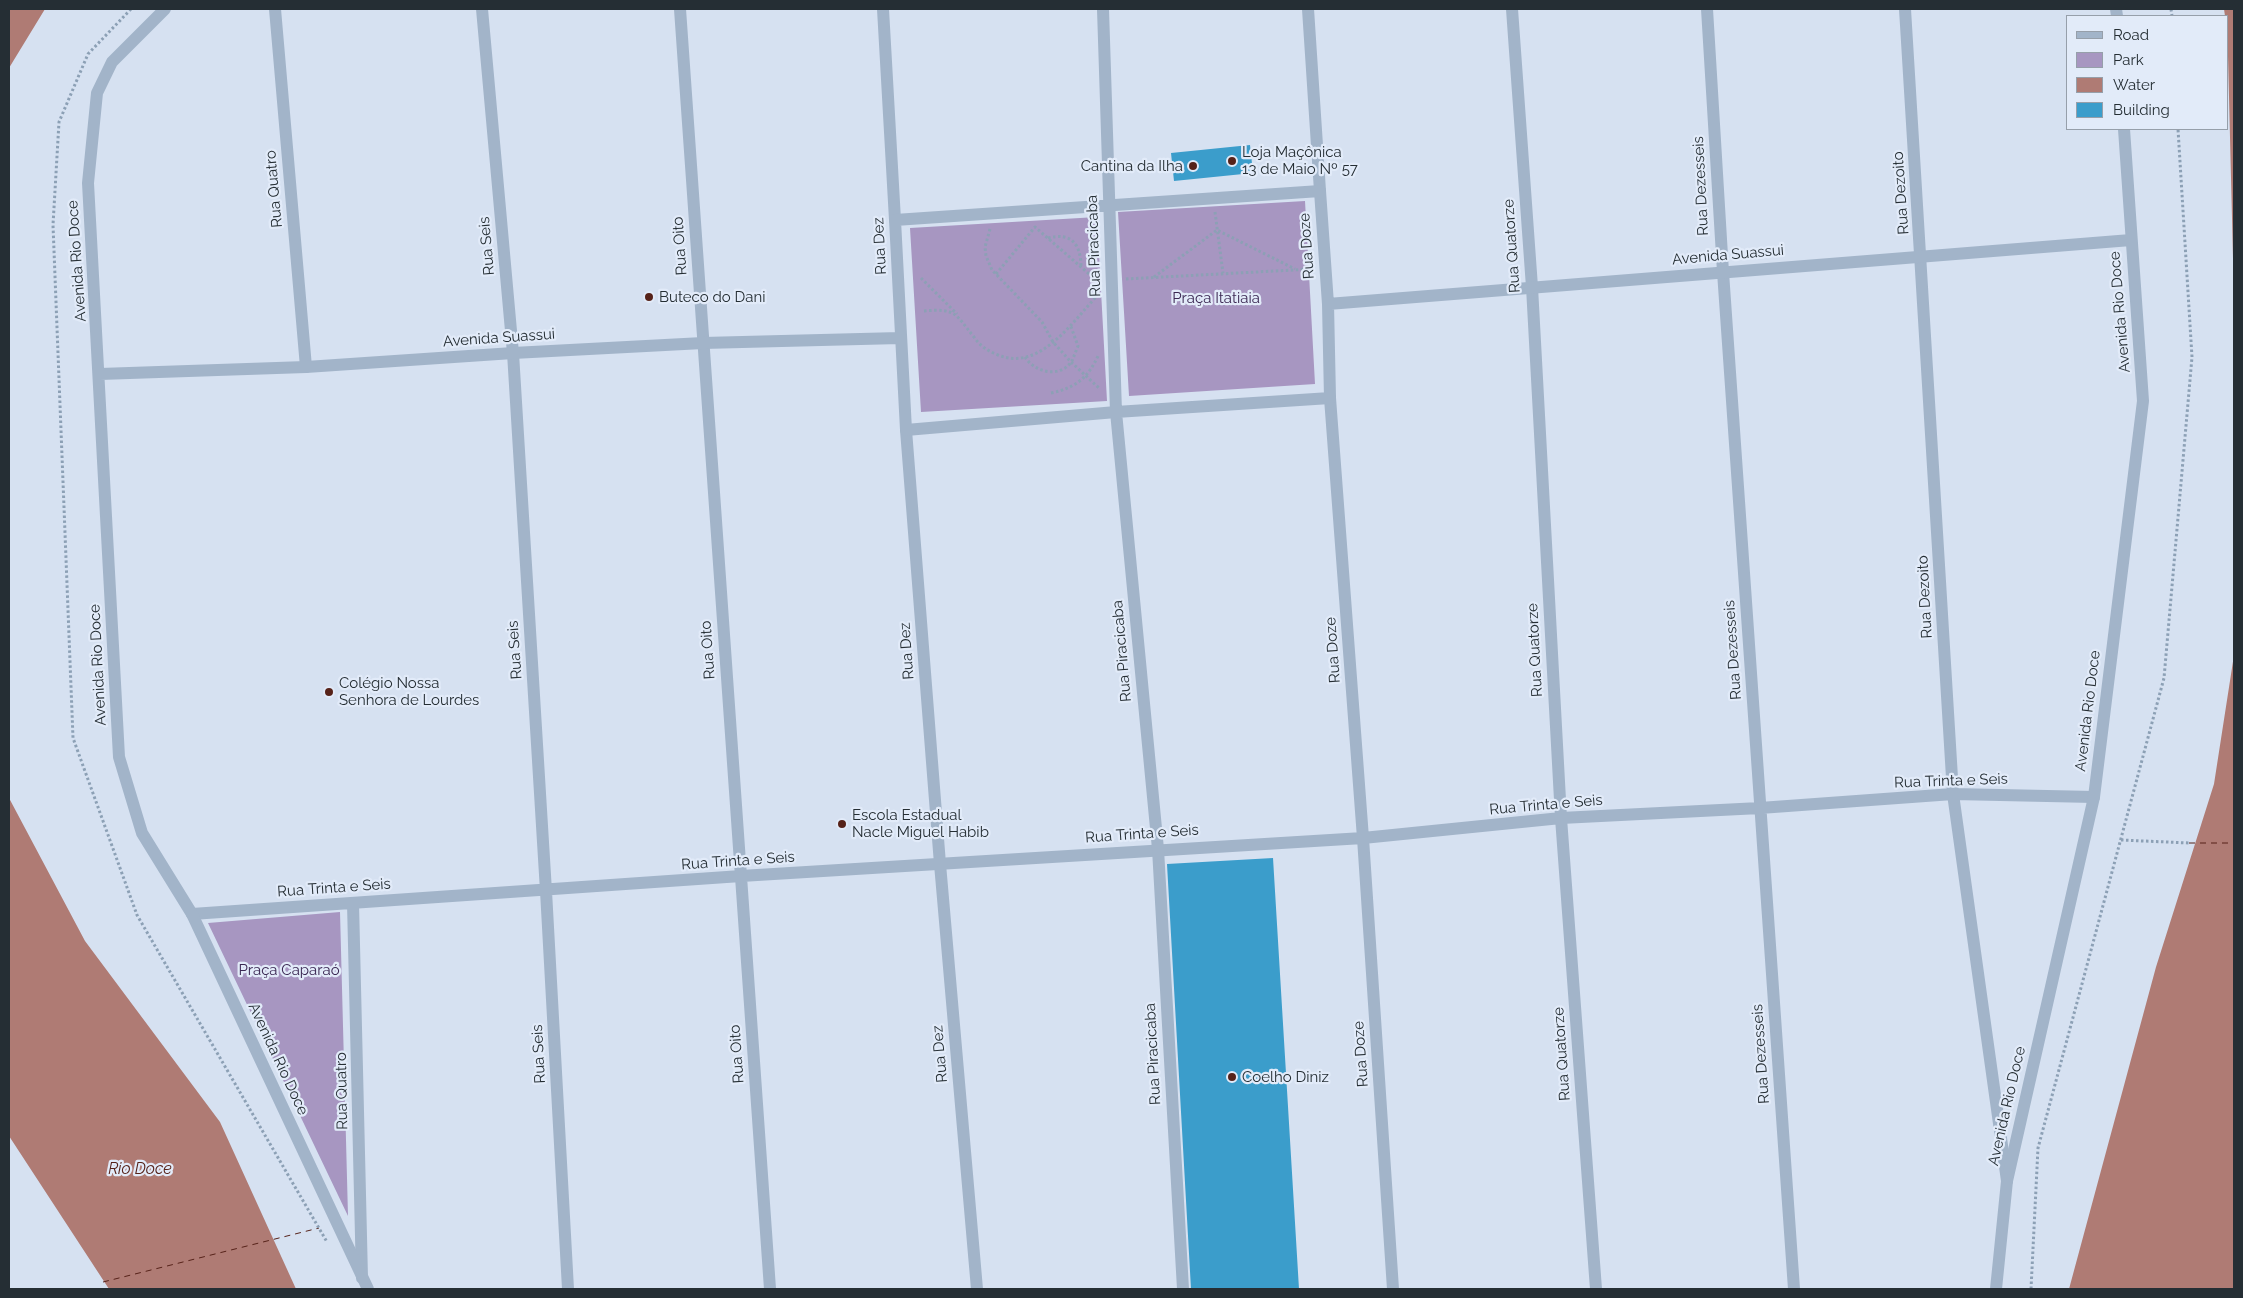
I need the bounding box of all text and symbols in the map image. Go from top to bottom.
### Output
legend [2066,15,2228,130]
text: Road [2113,26,2149,44]
text: Park [2113,51,2144,69]
text: Water [2113,76,2155,94]
text: Building [2113,101,2170,119]
street label: Rua Dezesseis [1689,136,1713,236]
place label: Loja Maçônica 13 de Maio Nº 57 [1242,143,1358,178]
street label: Rua Quatro [262,149,286,229]
street label: Rua Dezoito [1889,151,1913,235]
marker: Loja Maçônica 13 de Maio Nº 57 [1226,155,1238,167]
place label: Cantina da Ilha [1081,157,1183,175]
marker: Cantina da Ilha [1187,160,1199,172]
street label: Rua Piracicaba [1083,195,1105,297]
street label: Rua Quatorze [1500,199,1524,293]
street label: Avenida Rio Doce [64,200,90,322]
street label: Rua Doze [1296,212,1318,280]
street label: Rua Seis [475,216,499,276]
street label: Rua Oito [669,216,691,276]
street label: Rua Dez [870,217,890,275]
street label: Avenida Suassui [1671,241,1785,269]
street label: Avenida Rio Doce [2106,251,2134,373]
place label: Buteco do Dani [659,288,765,306]
park label: Praça Itatiaia [1172,289,1260,307]
marker: Buteco do Dani [643,291,655,303]
street label: Avenida Suassui [442,325,556,351]
street label: Rua Dezoito [1914,555,1936,639]
street label: Rua Piracicaba [1109,599,1135,703]
street label: Rua Dezesseis [1721,600,1745,700]
street label: Rua Quatorze [1524,603,1546,697]
street label: Avenida Rio Doce [86,604,110,726]
street label: Rua Doze [1322,616,1344,684]
street label: Rua Seis [504,620,526,680]
street label: Rua Oito [697,620,719,680]
street label: Rua Dez [896,622,918,680]
street label: Avenida Rio Doce [2072,649,2104,773]
place label: Colégio Nossa Senhora de Lourdes [339,674,479,709]
marker: Colégio Nossa Senhora de Lourdes [323,686,335,698]
street label: Rua Trinta e Seis [1894,770,2008,792]
street label: Rua Trinta e Seis [1489,791,1603,819]
place label: Escola Estadual Nacle Miguel Habib [852,806,989,841]
marker: Escola Estadual Nacle Miguel Habib [836,818,848,830]
street label: Rua Trinta e Seis [1085,821,1199,847]
street label: Rua Trinta e Seis [681,848,795,874]
street label: Rua Trinta e Seis [277,875,391,901]
park label: Praça Caparaó [238,961,340,979]
street label: Avenida Rio Doce [244,1000,312,1118]
street label: Rua Piracicaba [1141,1003,1165,1105]
street label: Rua Dezesseis [1749,1004,1773,1104]
street label: Rua Quatorze [1550,1007,1574,1101]
street label: Rua Doze [1350,1020,1372,1088]
street label: Rua Seis [528,1024,550,1084]
street label: Rua Oito [726,1024,748,1084]
street label: Rua Dez [929,1025,951,1083]
street label: Avenida Rio Doce [1985,1045,2029,1167]
street label: Rua Quatro [332,1052,352,1130]
place label: Coelho Diniz [1242,1068,1329,1086]
marker: Coelho Diniz [1226,1071,1238,1083]
water label: Rio Doce [108,1159,172,1179]

